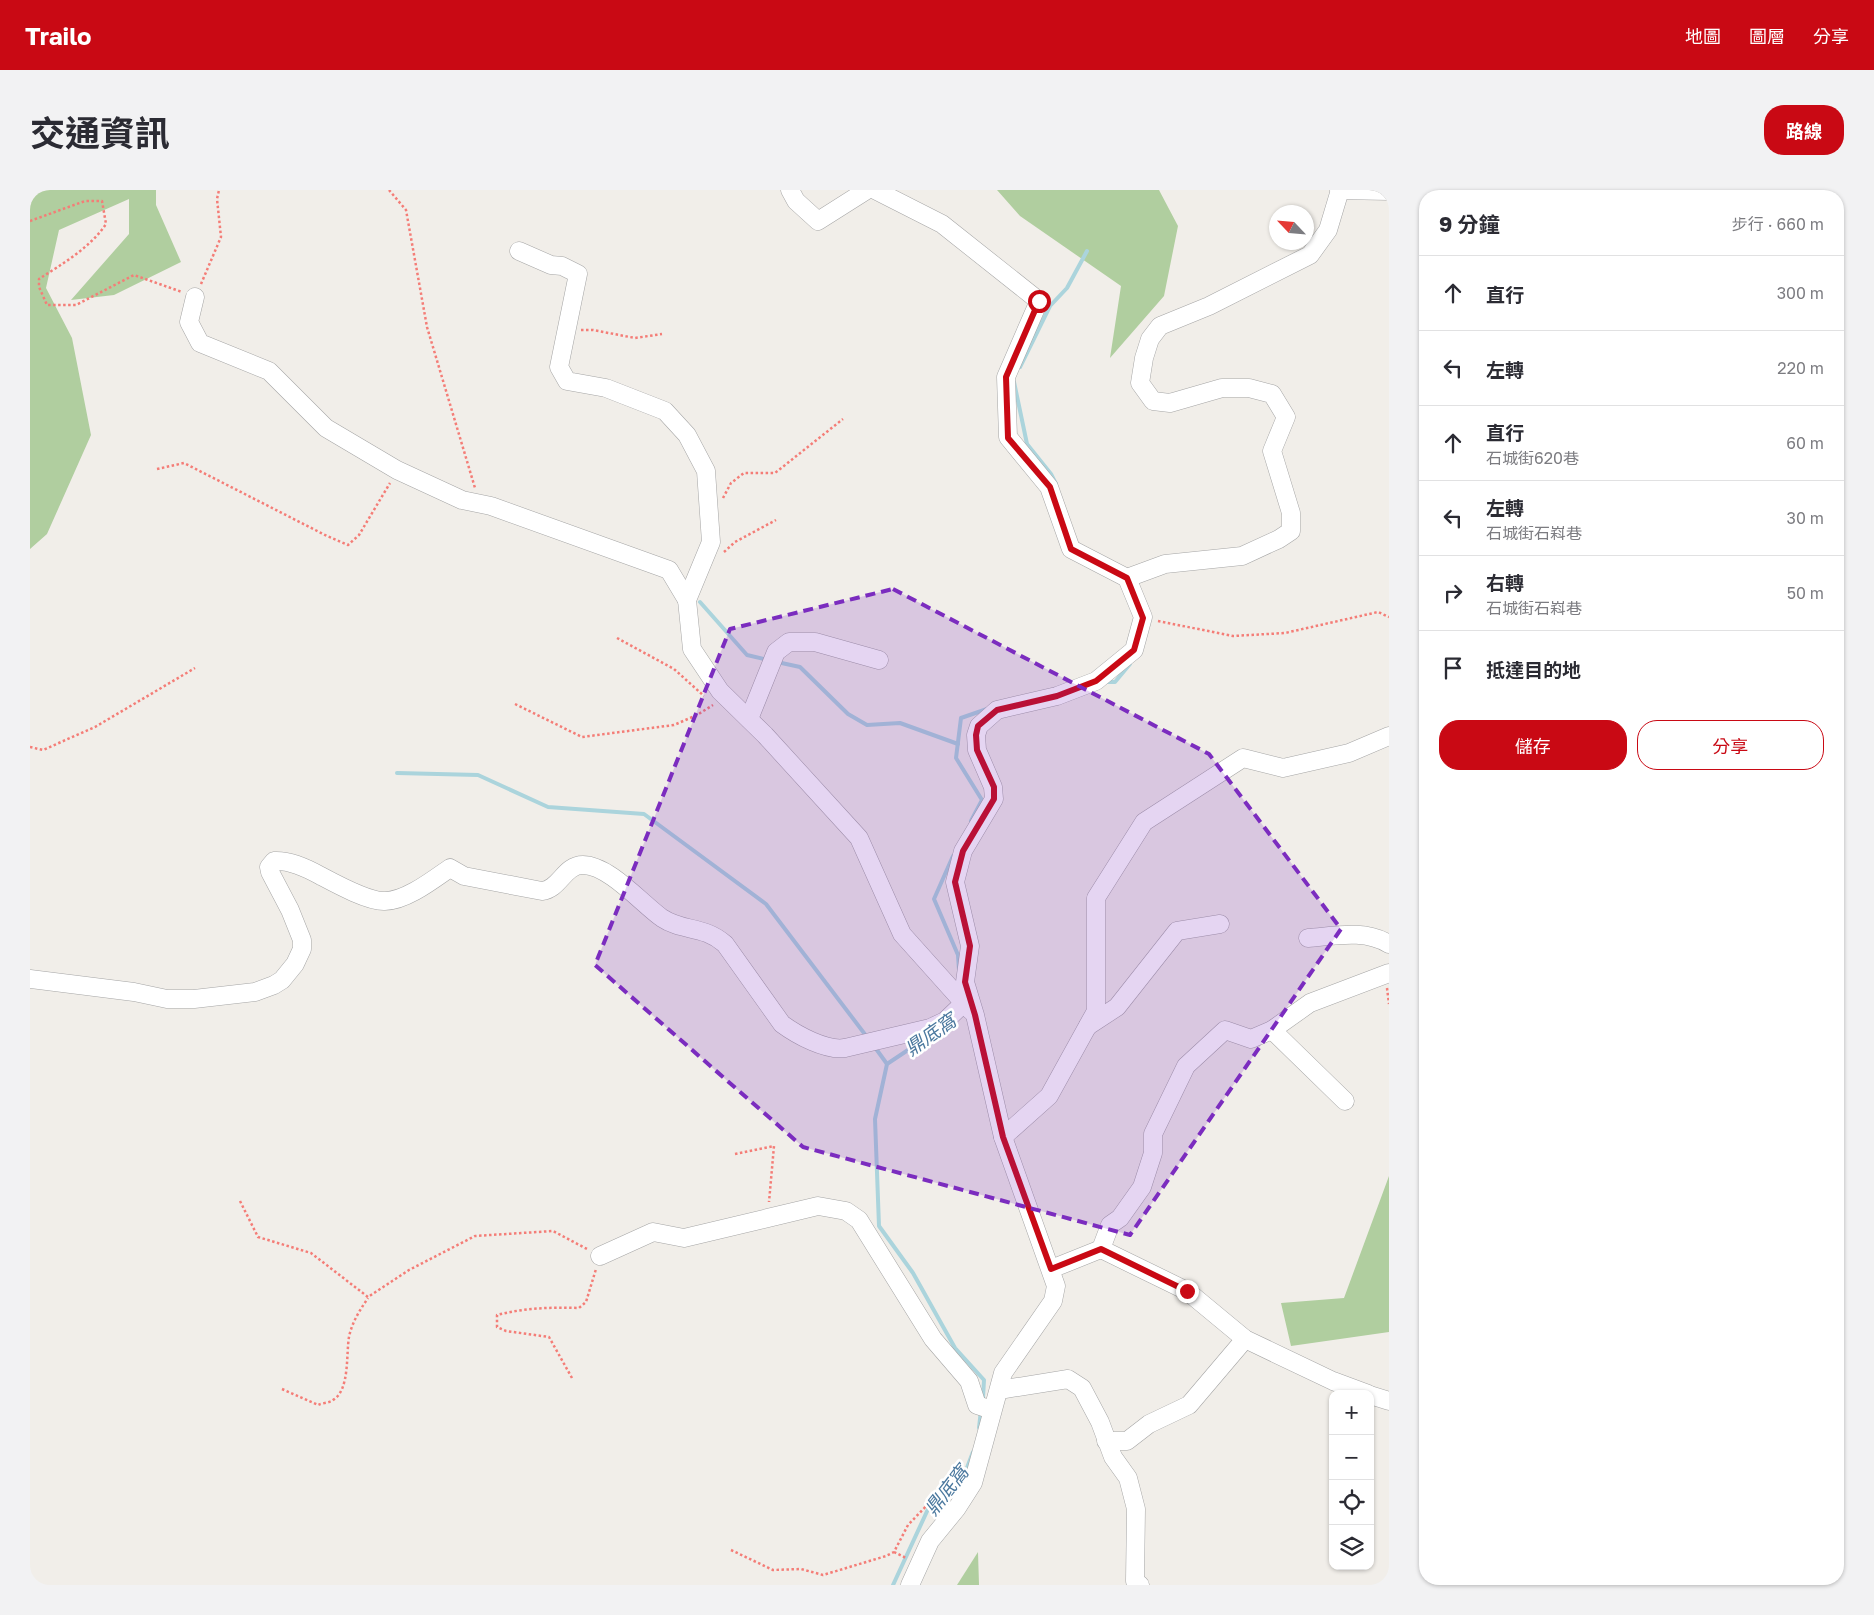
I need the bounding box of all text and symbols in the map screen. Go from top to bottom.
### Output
text: Trailo [25,21,91,50]
text: 地圖 [1685,25,1721,47]
text: 圖層 [1749,25,1785,47]
text: 分享 [1813,25,1849,47]
button: 路線 [1764,105,1844,155]
text: 交通資訊 [30,112,170,154]
north arrow [1269,205,1314,250]
text: 9 分鐘 [1439,211,1500,237]
text: 步行 · 660 m [1732,214,1824,234]
icon: ahead [1439,279,1467,307]
text: 直行 [1486,283,1524,306]
text: 300 m [1777,283,1824,303]
route start [1028,290,1051,313]
icon: left [1439,354,1467,382]
text: 左轉 [1486,358,1524,381]
text: 220 m [1777,358,1824,378]
text: 直行 [1486,421,1524,444]
icon: ahead [1439,429,1467,457]
text: 60 m [1786,433,1824,453]
text: 石城街620巷 [1486,448,1579,468]
text: 左轉 [1486,496,1524,519]
icon: left [1439,504,1467,532]
text: 30 m [1787,508,1824,528]
text: 石城街石嵙巷 [1486,523,1582,543]
text: 右轉 [1486,571,1524,594]
icon: right [1439,579,1467,607]
text: 50 m [1787,583,1824,603]
text: 石城街石嵙巷 [1486,598,1582,618]
icon: arrive [1439,654,1467,682]
text: 抵達目的地 [1486,658,1581,681]
button: 儲存 [1439,720,1627,770]
button: 分享 [1637,720,1824,770]
water label: 鼎底窩 [900,1007,962,1060]
route end [1176,1280,1199,1303]
map controls [1329,1390,1374,1570]
button: + [1329,1390,1374,1435]
button: − [1329,1435,1374,1480]
water label: 鼎底窩 [919,1458,974,1520]
button: locate [1329,1480,1374,1525]
button: layers [1329,1525,1374,1570]

